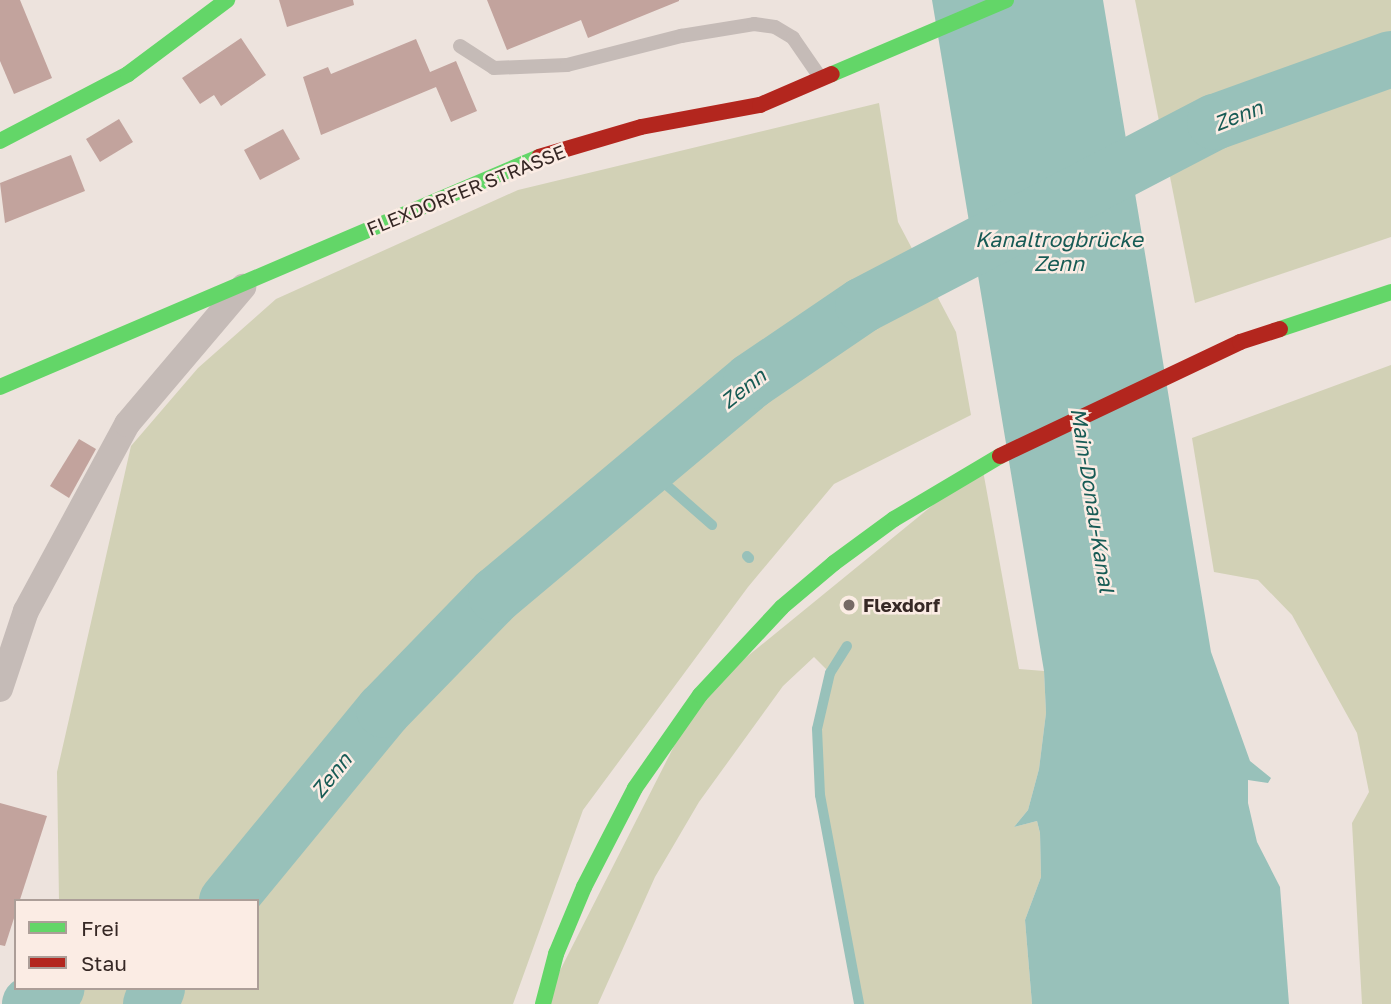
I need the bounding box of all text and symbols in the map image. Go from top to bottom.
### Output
water label: Zenn [1210,94,1266,136]
street label: FLEXDORFER STRASSE [363,140,569,240]
water label: Kanaltrogbrücke Zenn [975,226,1143,276]
water label: Zenn [715,363,771,413]
water label: Main-Donau-Kanal [1066,406,1120,594]
place label: Flexdorf [863,594,940,616]
marker: Flexdorf [841,597,857,613]
water label: Zenn [305,748,357,802]
legend [14,899,259,990]
text: Frei [81,915,119,941]
text: Stau [81,950,127,976]

